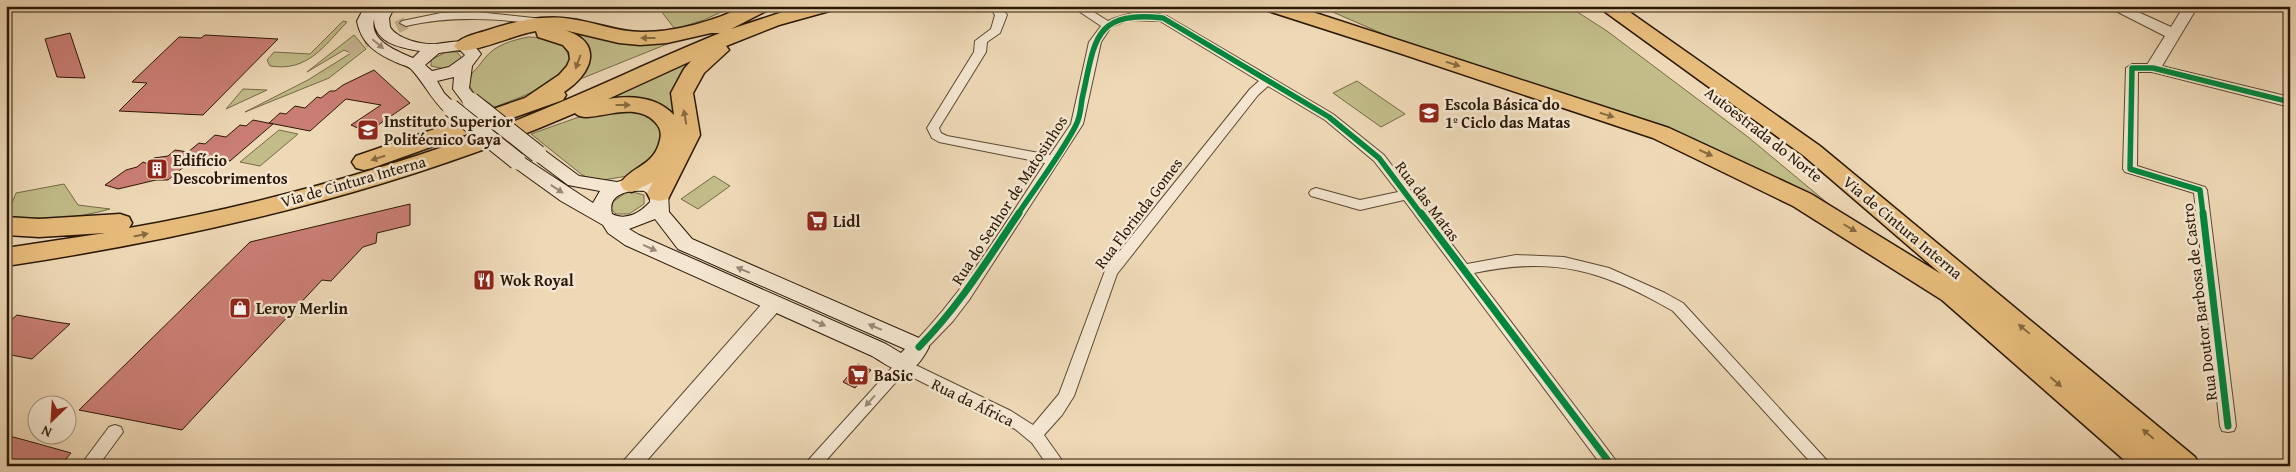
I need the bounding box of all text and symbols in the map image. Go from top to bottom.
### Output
one-way arrow [640,34,656,42]
one-way arrow [371,39,384,50]
one-way arrow [574,55,582,70]
one-way arrow [1446,60,1461,68]
street label: Autoestrada do Norte [1700,80,1828,188]
place label: Escola Básica do 1º Ciclo das Matas [1445,92,1570,134]
one-way arrow [615,101,631,109]
school or university icon: Escola Básica do 1º Ciclo das Matas [1417,101,1441,125]
one-way arrow [681,108,689,124]
place label: Instituto Superior Politécnico Gaya [384,109,513,151]
street label: Rua do Senhor de Matosinhos [945,110,1073,290]
one-way arrow [1600,112,1615,119]
school or university icon: Instituto Superior Politécnico Gaya [356,118,380,142]
place label: Edifício Descobrimentos [173,148,288,190]
street label: Via de Cintura Interna [278,149,429,213]
one-way arrow [1699,150,1713,158]
street label: Rua Florinda Gomes [1088,152,1188,274]
one-way arrow [370,154,385,162]
street label: Rua das Matas [1390,156,1466,246]
building icon: Edifício Descobrimentos [145,157,169,181]
street label: Via de Cintura Interna [1838,170,1968,285]
one-way arrow [550,184,564,193]
street label: Rua Doutor Barbosa de Castro [2175,202,2223,402]
supermarket icon: Lidl [805,209,829,233]
place label: Lidl [833,209,860,233]
one-way arrow [1843,224,1856,233]
one-way arrow [134,231,149,239]
one-way arrow [643,244,657,252]
one-way arrow [736,266,750,274]
restaurant icon: Wok Royal [472,268,496,292]
place label: Wok Royal [500,268,574,292]
shop icon: Leroy Merlin [228,296,252,320]
place label: Leroy Merlin [256,296,348,320]
one-way arrow [812,320,826,328]
one-way arrow [867,323,882,331]
one-way arrow [2019,323,2031,335]
supermarket icon: BaSic [846,363,870,387]
place label: BaSic [874,363,913,387]
street label: Rua da África [928,372,1019,433]
one-way arrow [2049,376,2061,388]
north arrow [28,394,78,444]
one-way arrow [864,394,876,406]
text: N [37,420,55,443]
one-way arrow [2142,429,2155,440]

